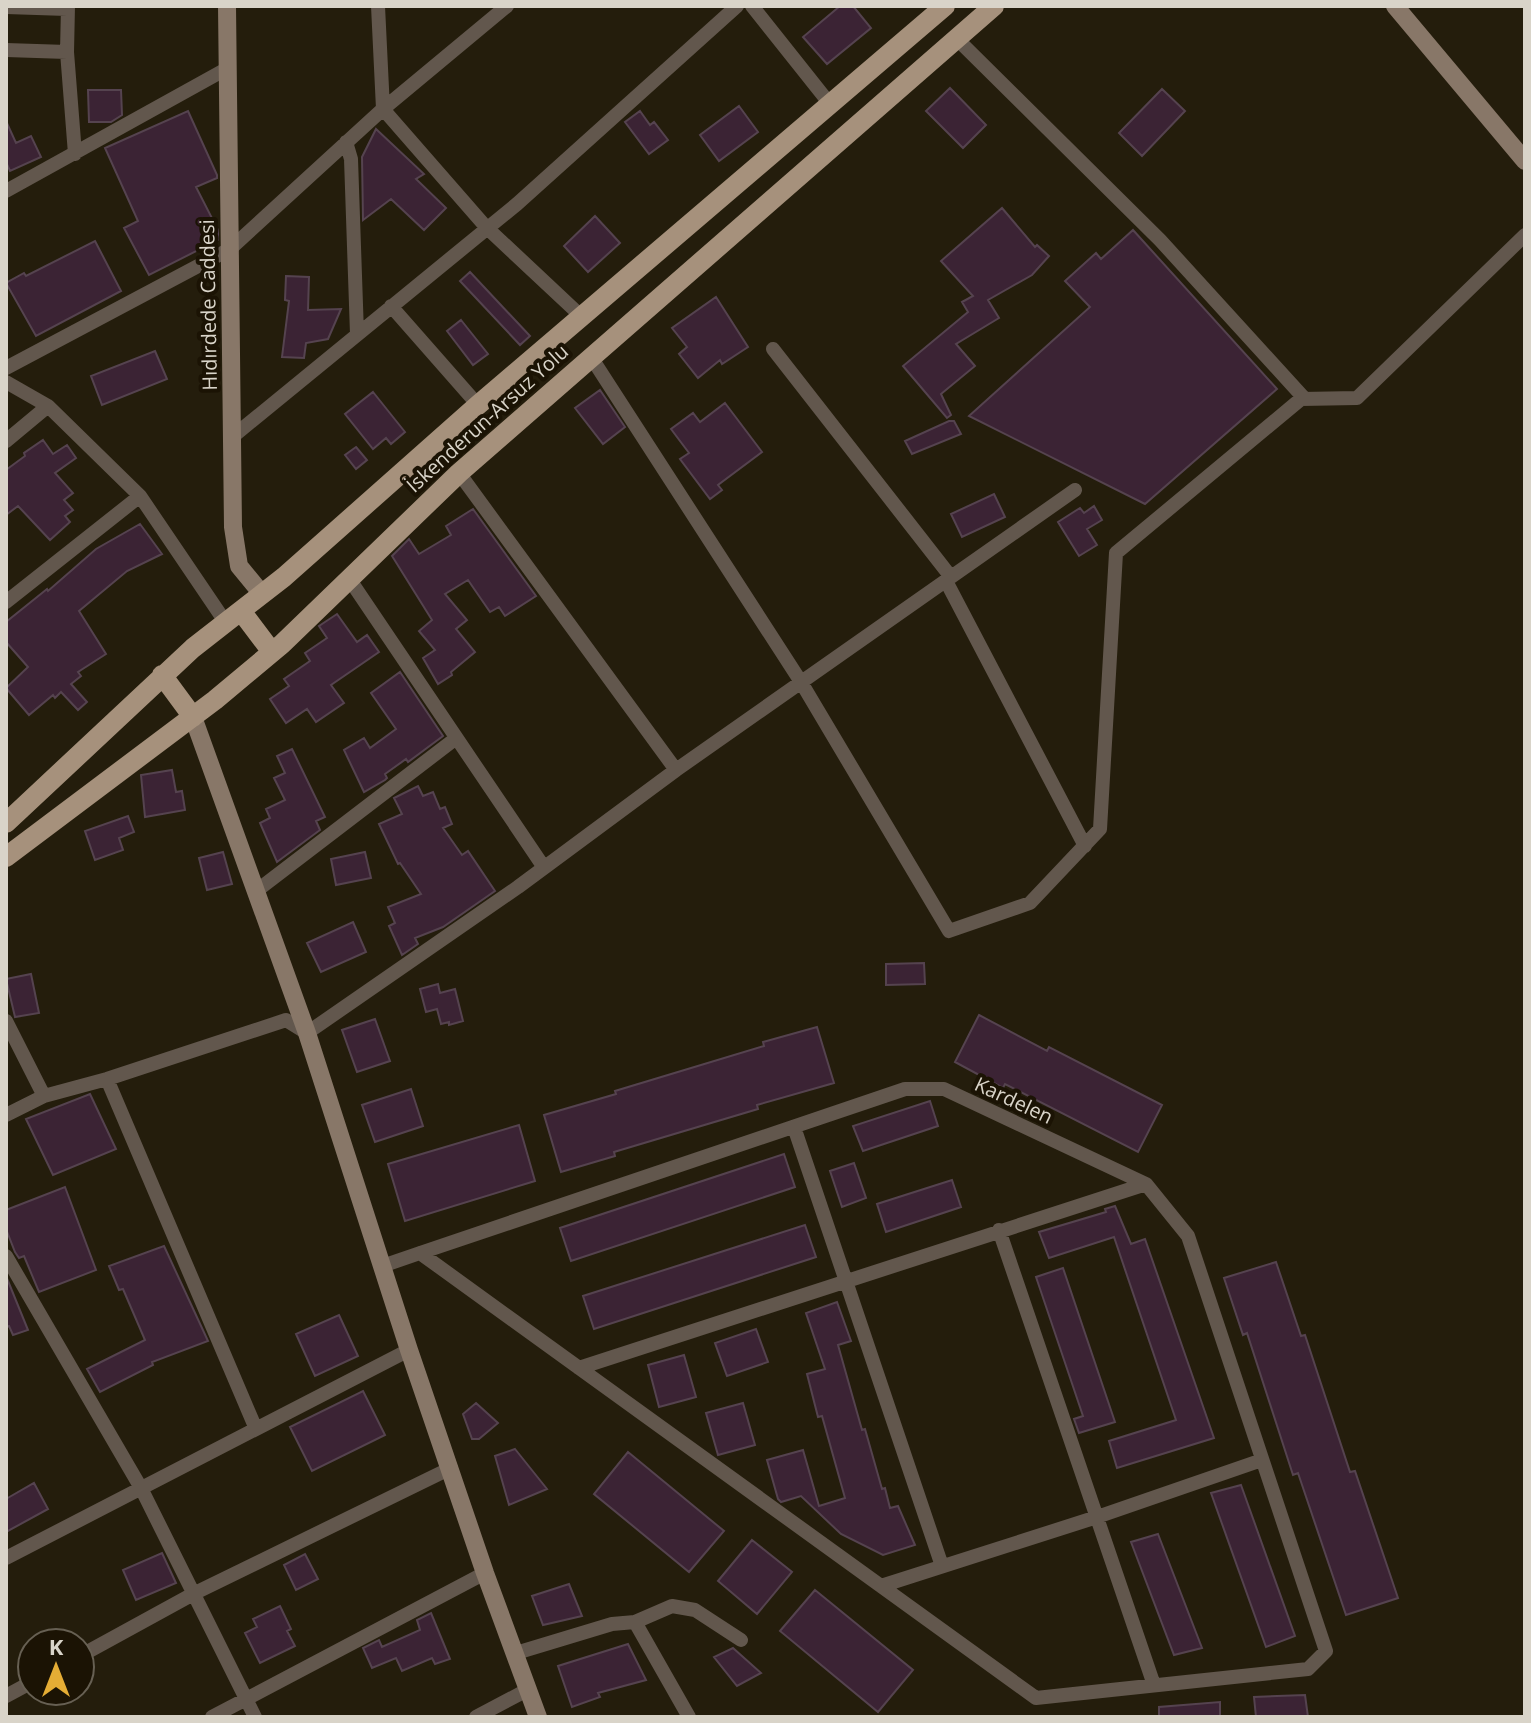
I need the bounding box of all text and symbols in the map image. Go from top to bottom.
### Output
street label: Hıdırdede Caddesi [193,219,223,391]
street label: İskenderun-Arsuz Yolu [400,338,574,498]
street label: Kardelen [970,1070,1058,1130]
north arrow [16,1627,96,1707]
text: K [49,1631,64,1661]

